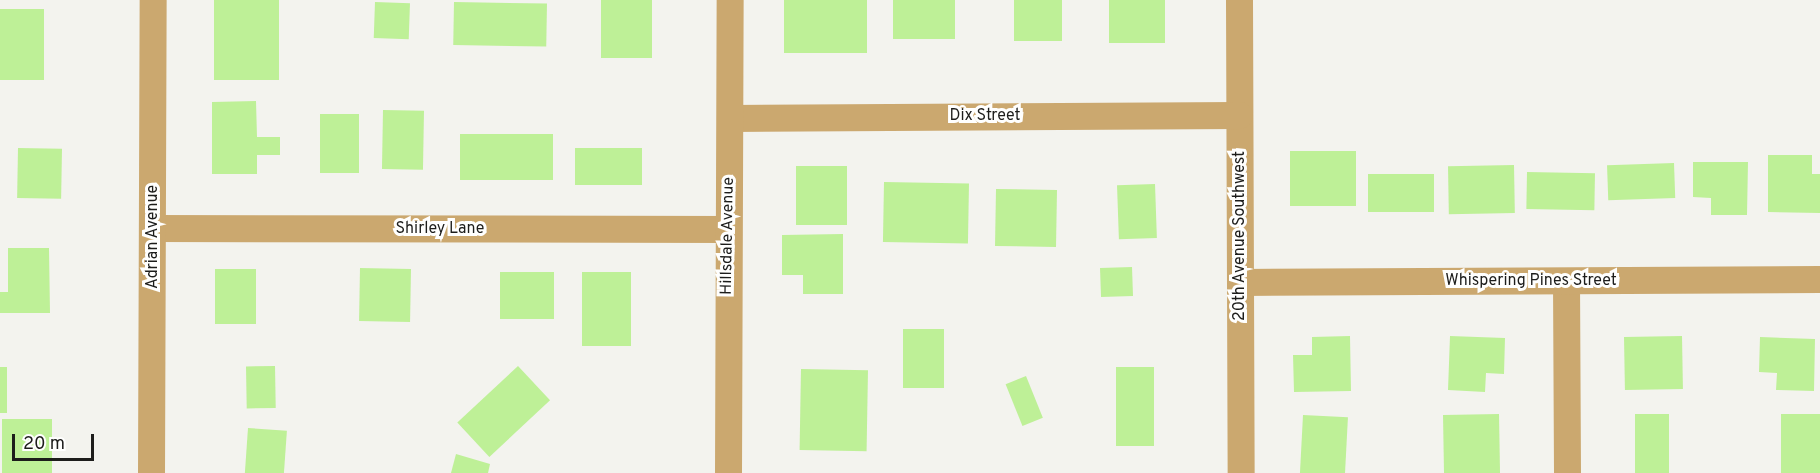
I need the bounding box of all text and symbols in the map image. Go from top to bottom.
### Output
street label: Dix Street [949,106,1021,126]
street label: 20th Avenue Southwest [1230,151,1250,321]
street label: Hillsdale Avenue [717,177,739,295]
street label: Adrian Avenue [143,185,163,289]
street label: Shirley Lane [396,219,484,239]
street label: Whispering Pines Street [1445,271,1617,291]
scale bar [15,422,98,460]
text: 20 m [23,433,65,456]

